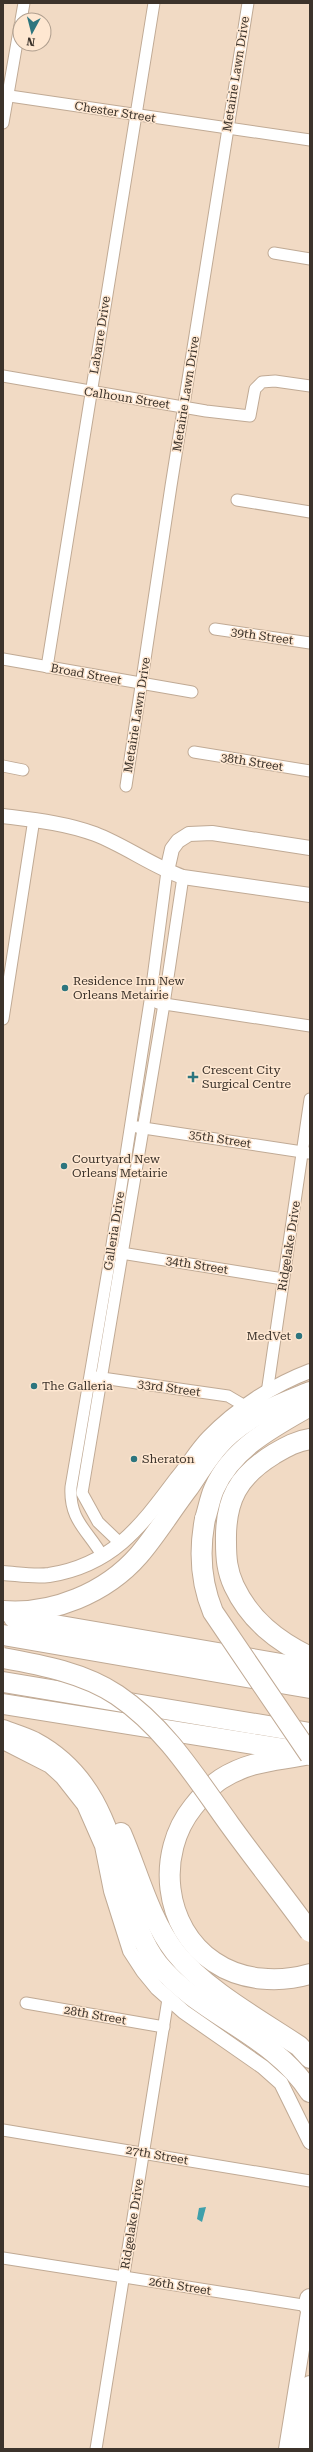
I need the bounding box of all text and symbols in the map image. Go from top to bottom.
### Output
north arrow [12,12,52,52]
street label: Metairie Lawn Drive [220,15,252,133]
text: N [25,34,36,48]
street label: Chester Street [73,99,157,125]
street label: Labarre Drive [87,295,113,375]
street label: Metairie Lawn Drive [170,335,202,453]
street label: Calhoun Street [83,384,171,412]
street label: 39th Street [230,625,295,647]
street label: Metairie Lawn Drive [121,656,153,774]
street label: Broad Street [50,661,123,687]
street label: 38th Street [220,750,285,774]
place label: Residence Inn New Orleans Metairie [73,974,185,1002]
marker: Residence Inn New Orleans Metairie [60,983,70,993]
place label: Crescent City Surgical Centre [202,1063,292,1091]
marker: Crescent City Surgical Centre [187,1071,199,1083]
street label: 35th Street [188,1127,253,1151]
place label: Courtyard New Orleans Metairie [72,1152,168,1180]
marker: Courtyard New Orleans Metairie [59,1161,69,1171]
street label: Galleria Drive [101,1190,127,1271]
street label: Ridgelake Drive [275,1199,303,1292]
street label: 34th Street [165,1253,230,1277]
place label: MedVet [247,1329,292,1343]
marker: MedVet [294,1331,304,1341]
street label: 33rd Street [137,1377,202,1399]
place label: The Galleria [42,1379,113,1393]
marker: The Galleria [29,1381,39,1391]
place label: Sheraton [142,1452,195,1466]
marker: Sheraton [129,1454,139,1464]
street label: 28th Street [63,2003,128,2027]
street label: 27th Street [125,2143,190,2167]
street label: Ridgelake Drive [118,2177,146,2270]
street label: 26th Street [148,2274,213,2298]

